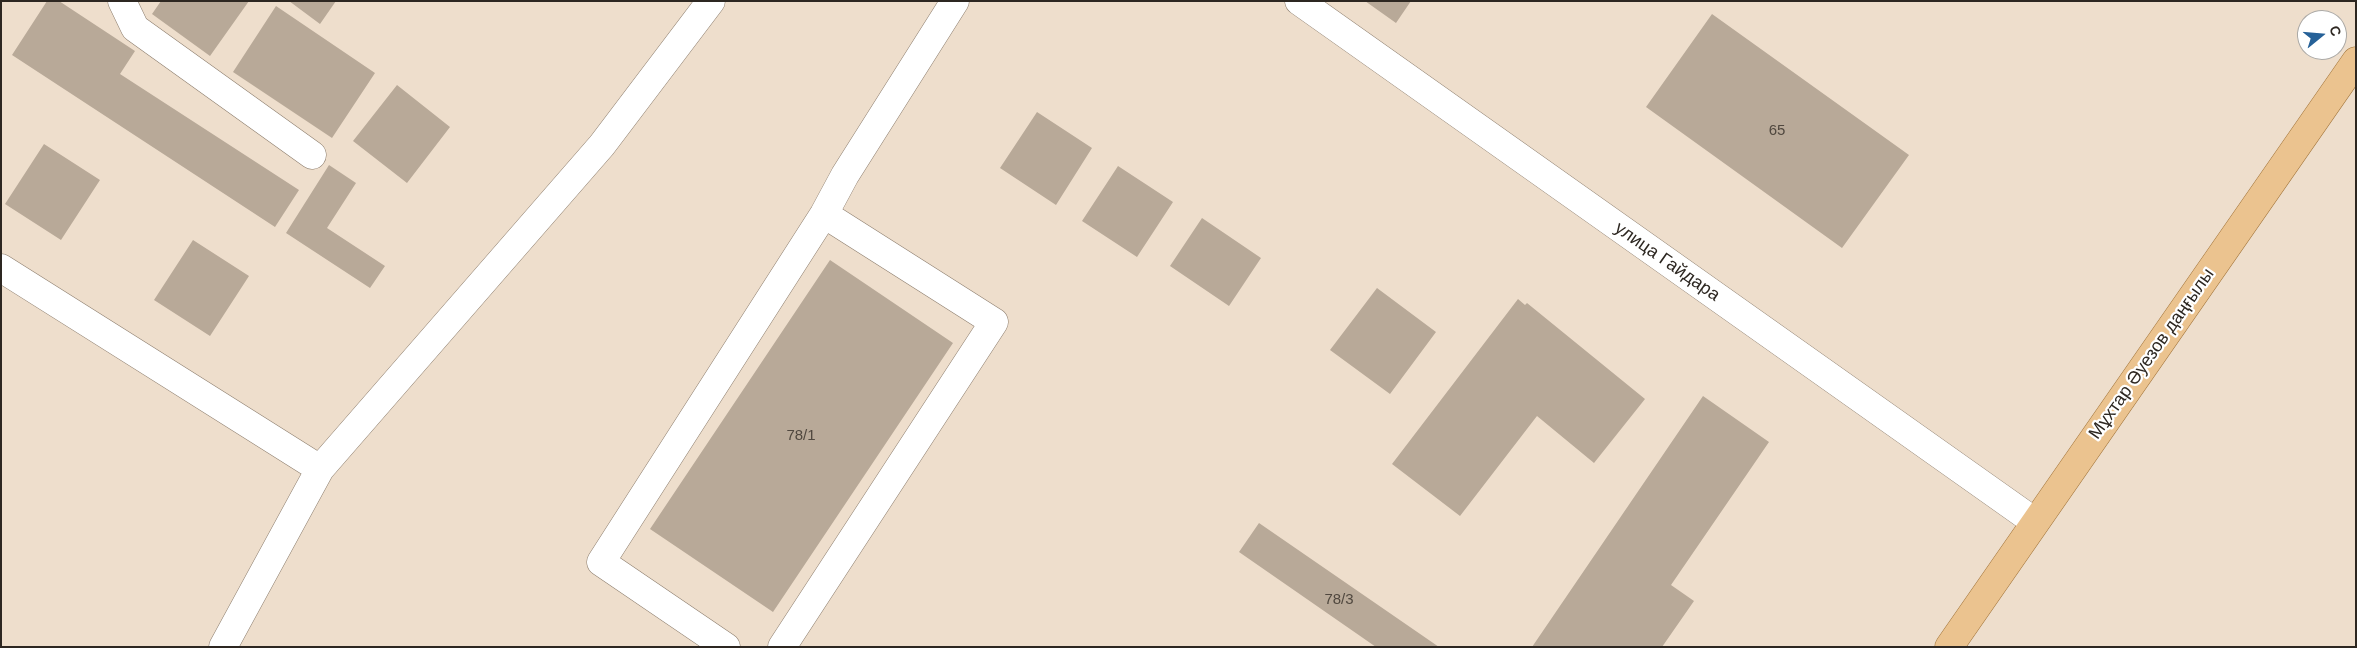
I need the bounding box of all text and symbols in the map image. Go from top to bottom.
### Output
north arrow [2297,10,2347,60]
text: С [2326,24,2345,38]
house number: 65 [1769,122,1785,140]
street label: улица Гайдара [1610,218,1724,306]
street label: Мұхтар Әуезов даңғылы [2085,264,2219,444]
house number: 78/1 [786,427,816,445]
house number: 78/3 [1324,591,1354,609]

